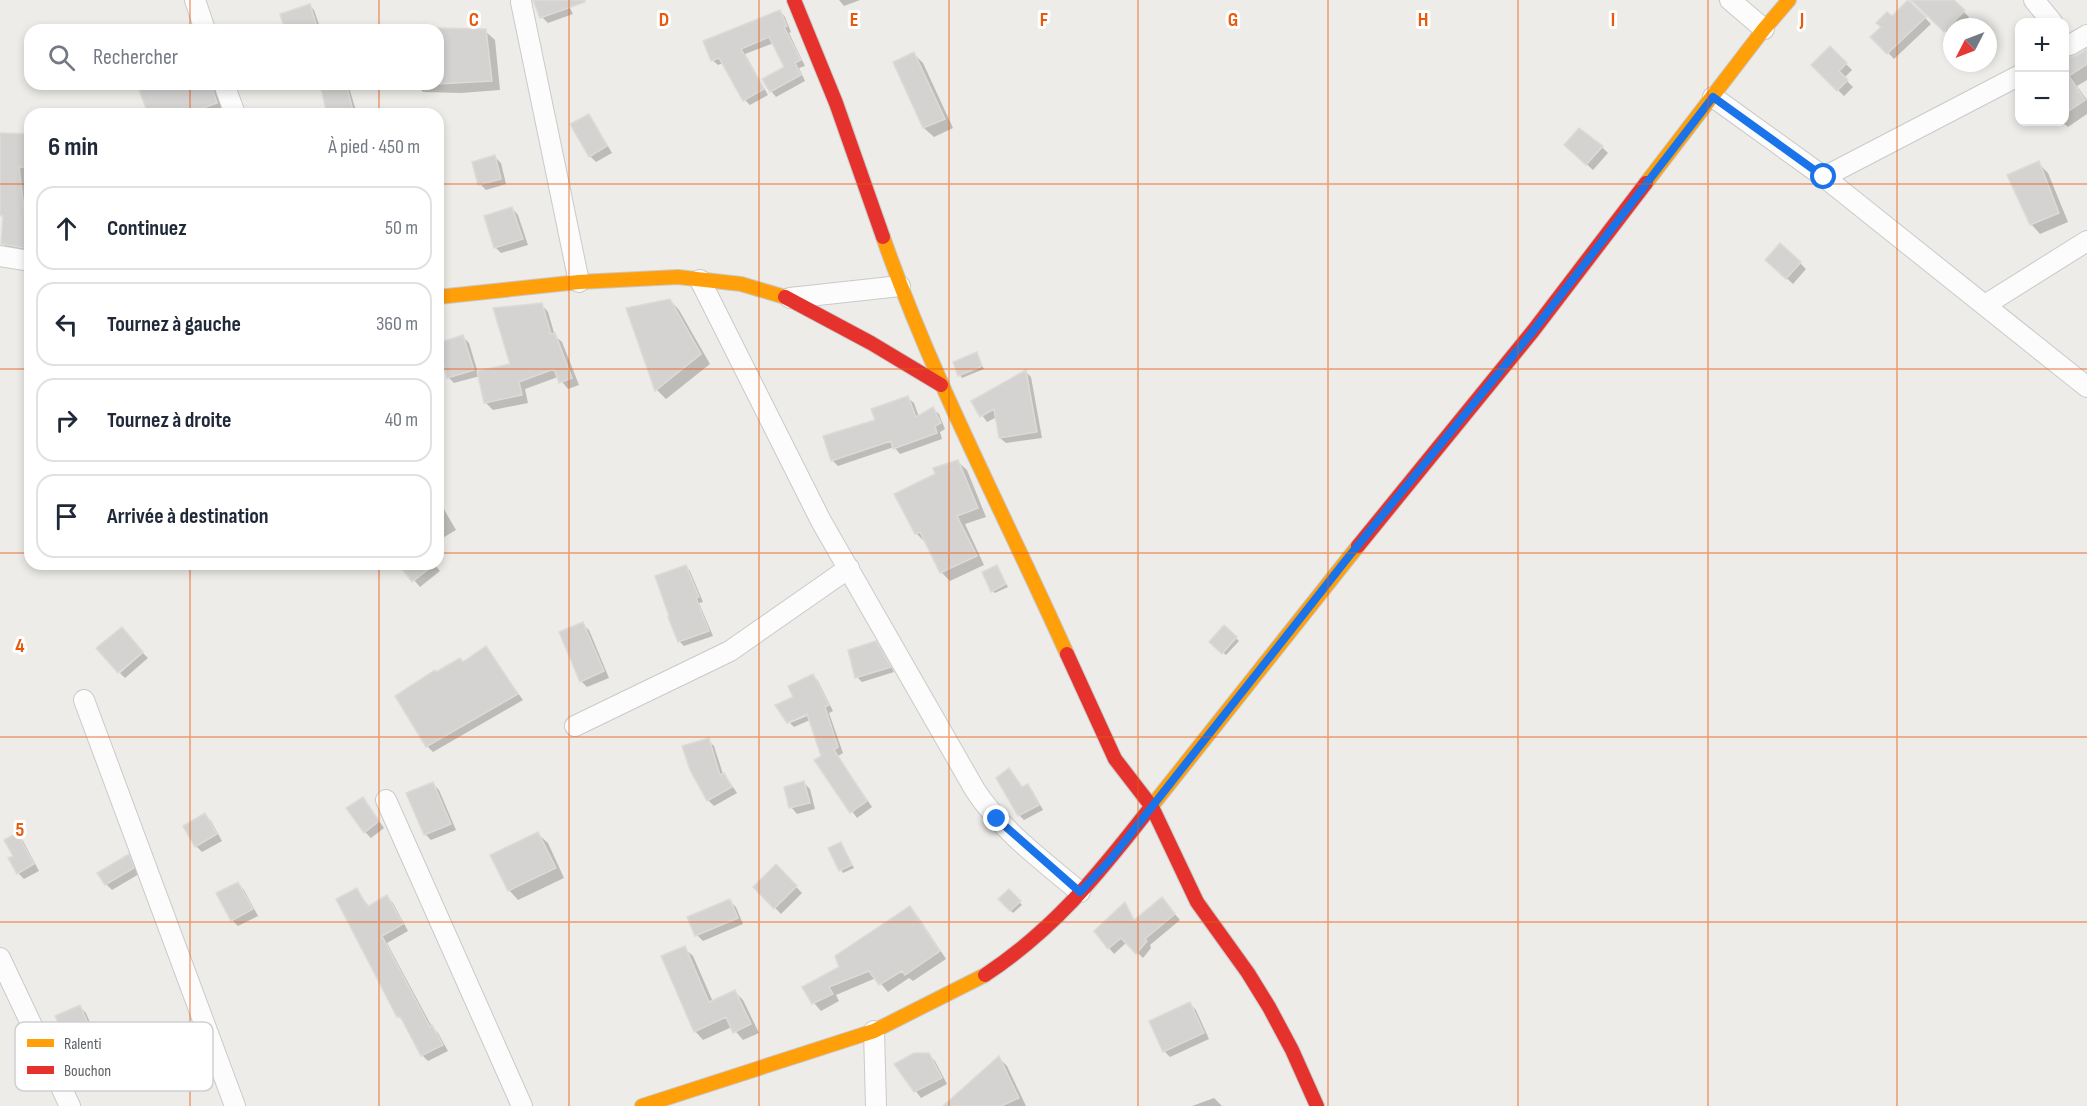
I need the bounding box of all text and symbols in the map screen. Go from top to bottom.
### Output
text: C [469,8,479,32]
text: D [659,8,669,32]
text: E [850,8,858,32]
text: F [1040,8,1048,32]
text: G [1228,8,1238,32]
text: H [1418,8,1428,32]
text: I [1611,8,1615,32]
text: J [1799,8,1804,32]
north arrow [1943,18,1997,72]
map controls [2015,18,2069,126]
button: + [2015,18,2069,72]
search box [24,24,444,90]
icon: search [45,41,78,74]
text: Rechercher [93,44,178,71]
button: − [2015,72,2069,126]
text: 6 min [48,132,98,163]
text: À pied · 450 m [328,135,420,159]
route start [1810,163,1836,189]
icon: ahead [50,212,83,245]
text: Continuez [107,215,187,242]
text: 50 m [385,216,418,240]
icon: left [50,308,83,341]
text: Tournez à gauche [107,311,241,338]
text: 360 m [376,312,418,336]
icon: right [50,404,83,437]
text: Tournez à droite [107,407,232,434]
text: 40 m [385,408,418,432]
icon: arrive [50,500,83,533]
text: Arrivée à destination [107,503,269,530]
text: 4 [15,634,25,658]
route end [983,805,1009,831]
text: 5 [16,818,25,842]
legend [15,1022,213,1091]
text: Ralenti [64,1035,102,1054]
text: Bouchon [64,1062,111,1081]

